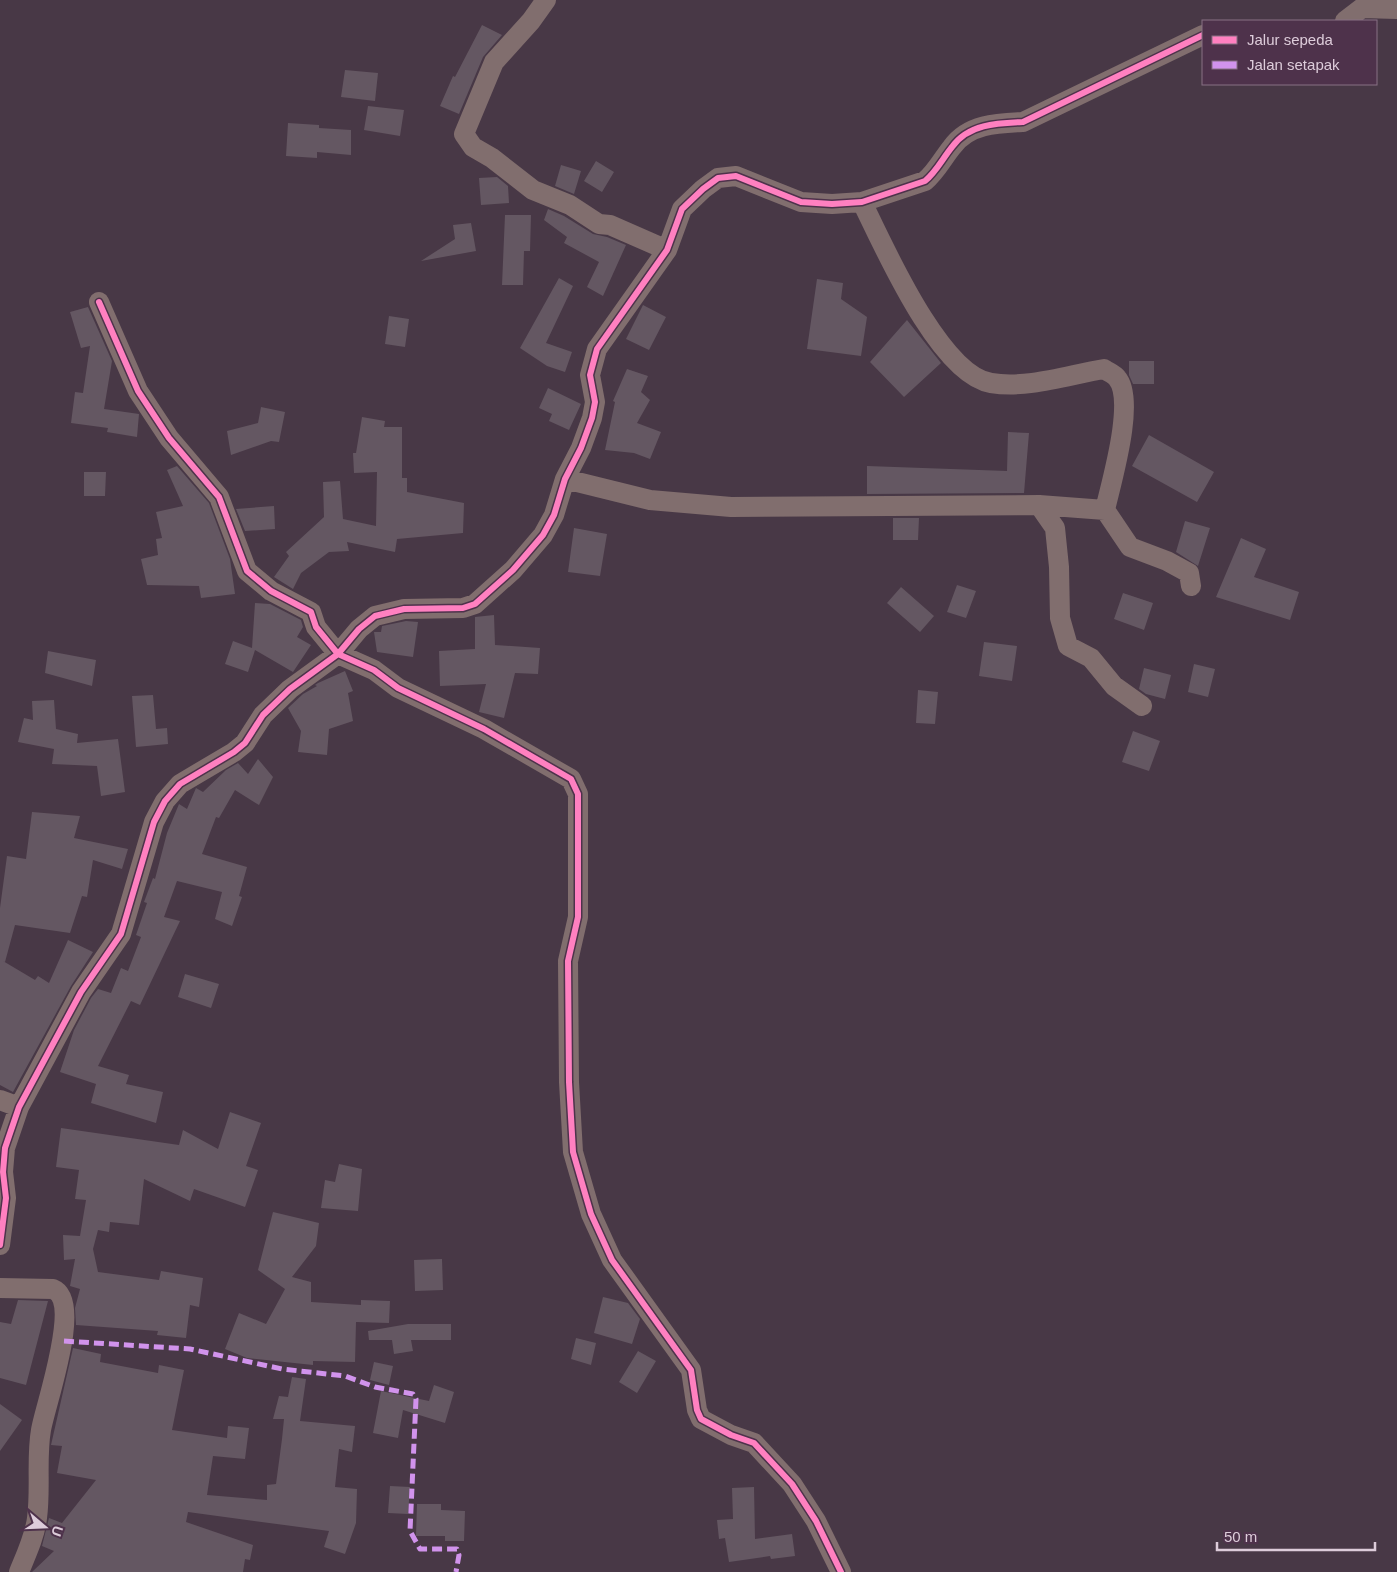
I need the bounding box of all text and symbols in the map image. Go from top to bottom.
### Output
legend [1202,20,1377,85]
text: Jalur sepeda [1247,31,1334,48]
text: Jalan setapak [1247,56,1340,73]
north arrow [20,1502,70,1552]
scale bar [1217,1520,1374,1552]
text: U [48,1524,67,1539]
text: 50 m [1224,1528,1257,1545]

